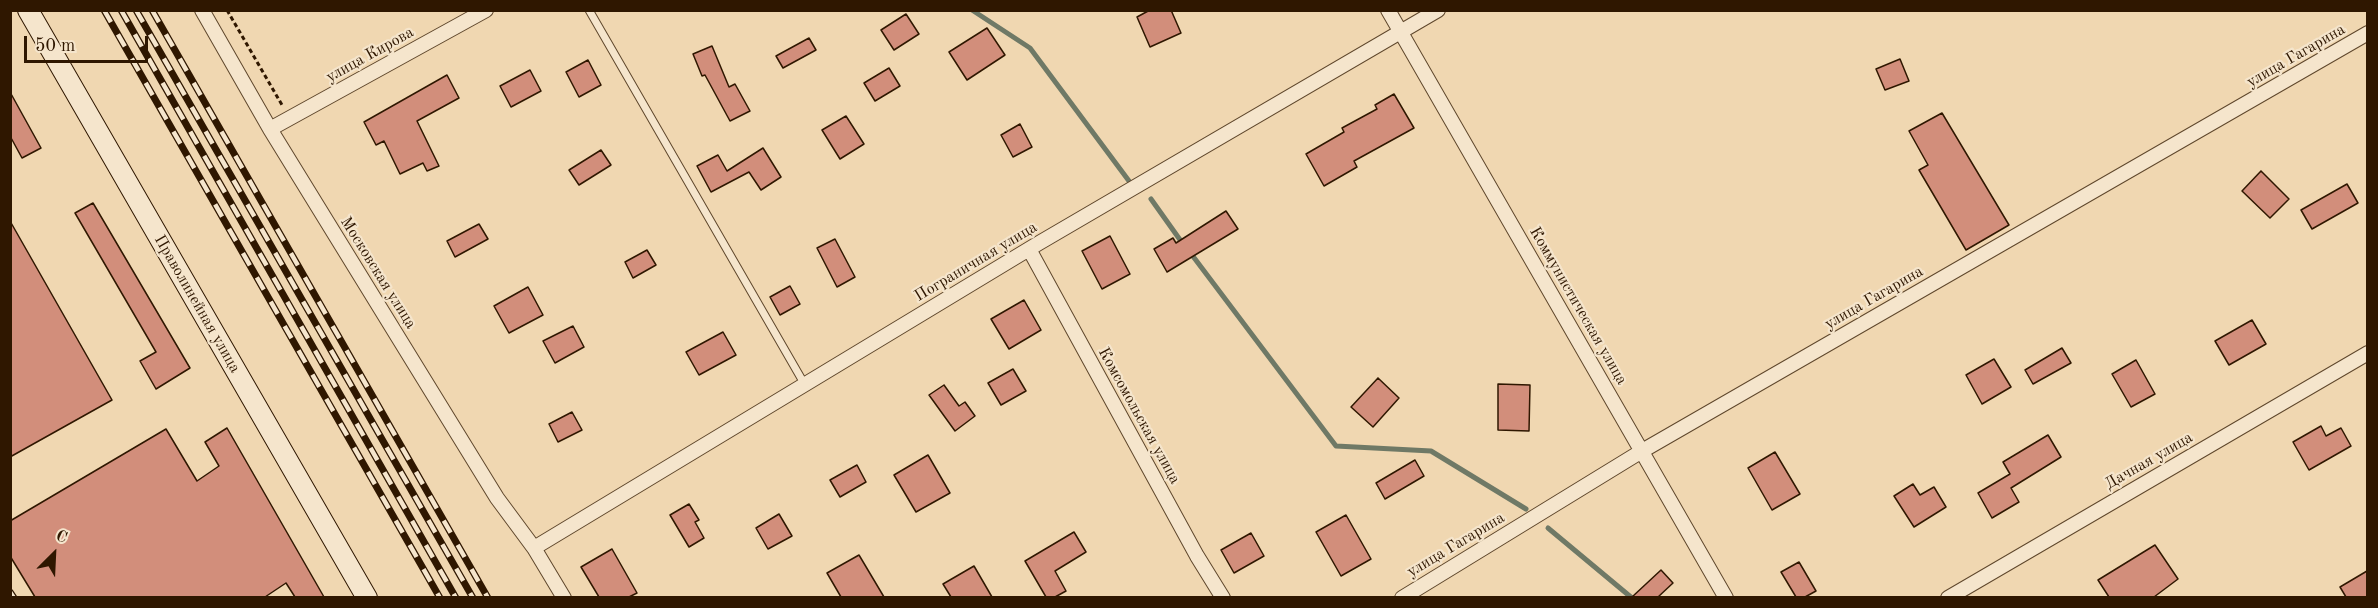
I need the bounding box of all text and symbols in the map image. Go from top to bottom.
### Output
street label: улица Гагарина [2243,20,2349,92]
street label: улица Кирова [323,23,417,87]
scale bar [27,24,152,62]
text: 50 m [35,37,75,55]
street label: Московская улица [336,213,420,333]
street label: Пограничная улица [911,218,1041,306]
street label: Коммунистическая улица [1525,224,1631,388]
street label: Праволинейная улица [150,232,244,376]
street label: улица Гагарина [1821,262,1927,334]
street label: Комсомольская улица [1094,344,1184,488]
street label: Дачная улица [2102,428,2196,494]
street label: улица Гагарина [1404,508,1508,582]
north arrow [24,524,84,584]
text: С [53,528,69,547]

